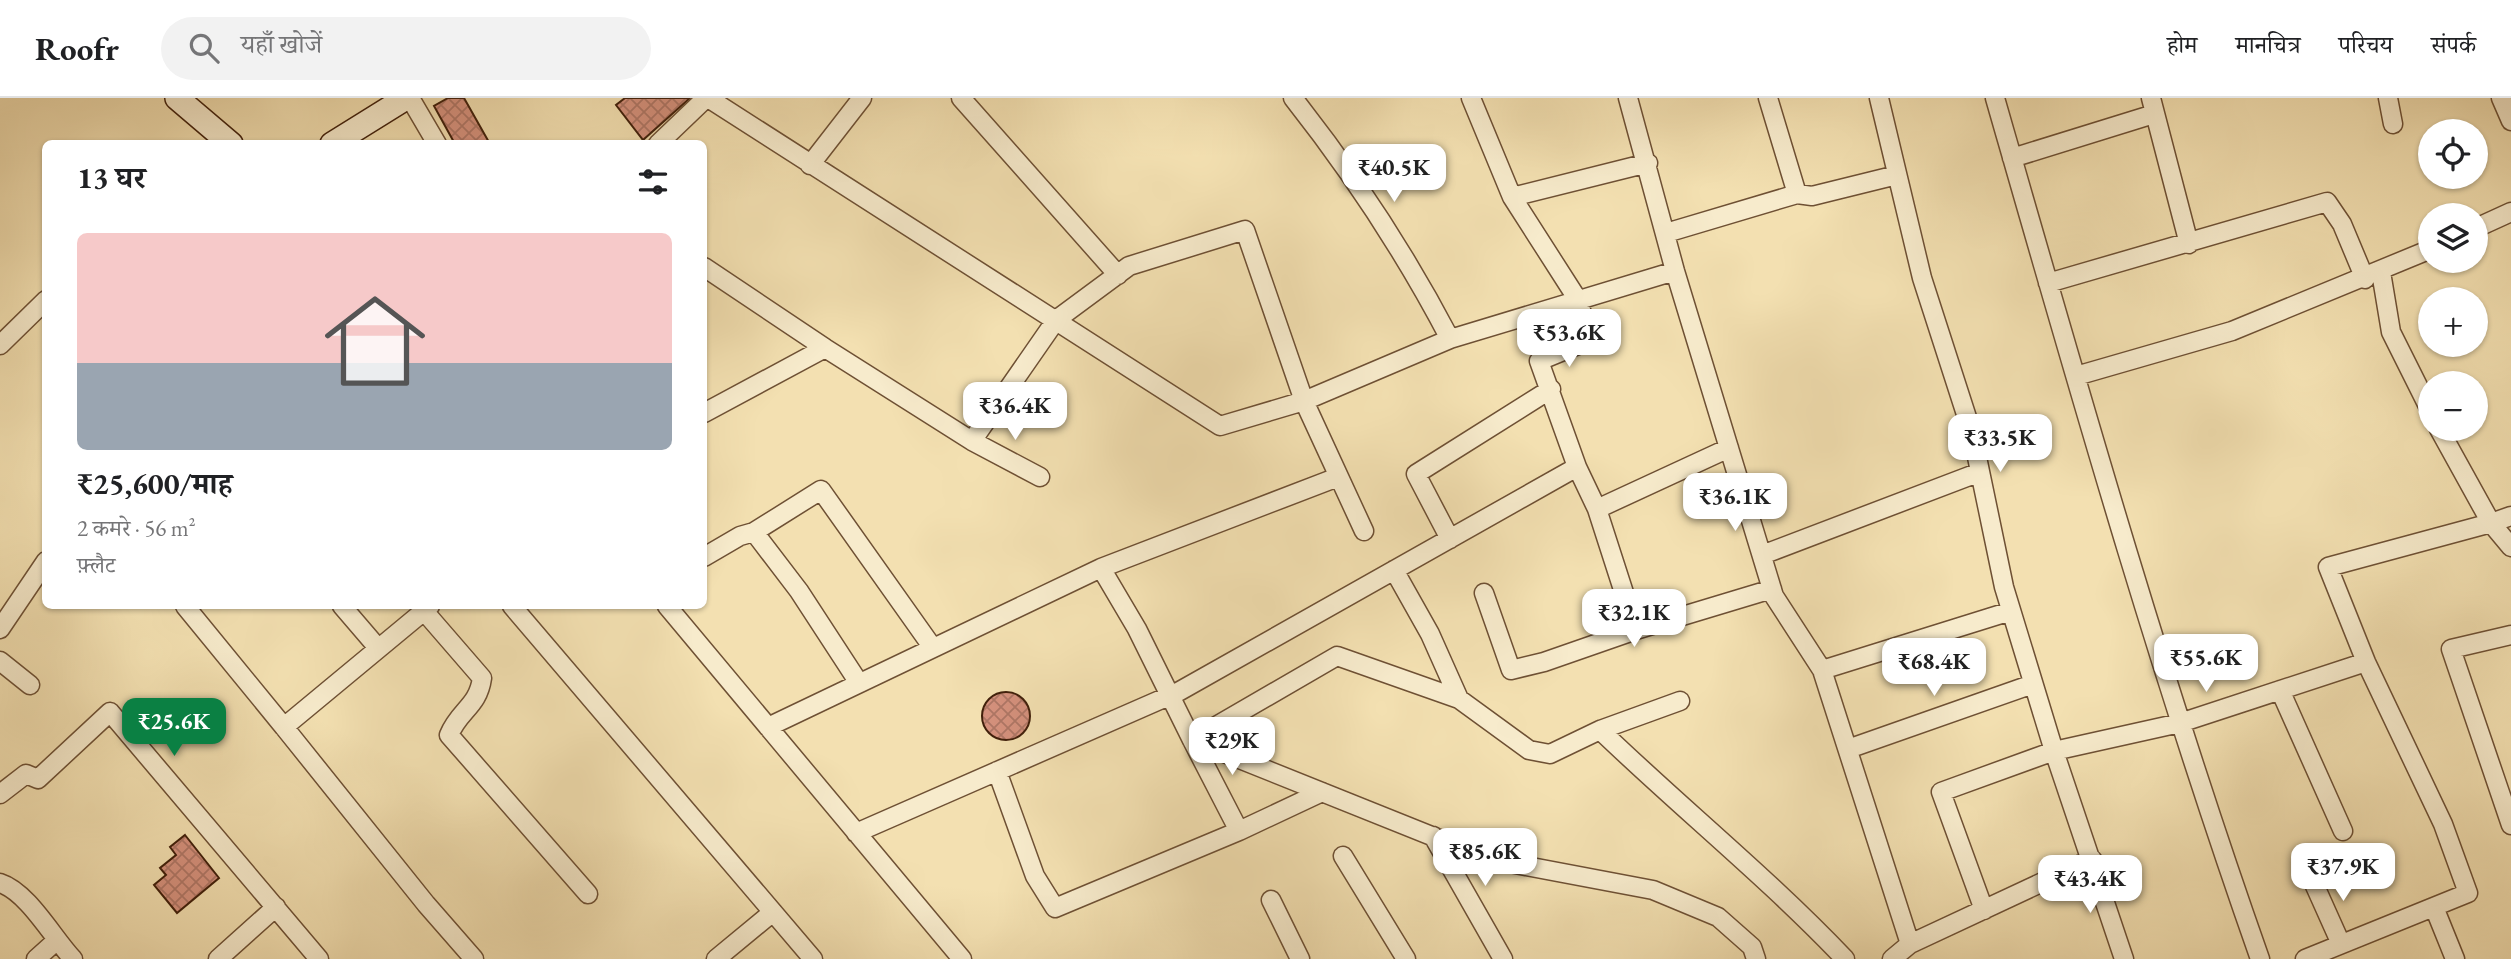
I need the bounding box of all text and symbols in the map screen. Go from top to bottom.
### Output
search box [161,17,651,80]
text: Roofr [35,27,119,70]
text: यहाँ खोजें [241,27,322,61]
icon: search [185,29,223,67]
text: होम [2167,29,2197,60]
text: मानचित्र [2235,29,2301,60]
text: परिचय [2339,29,2393,60]
text: संपर्क [2431,29,2476,60]
map controls [2418,119,2488,441]
button: locate [2418,119,2488,189]
pin: ₹40.5K [1337,144,1451,204]
text: ₹40.5K [1358,152,1430,182]
text: 13 घर [77,158,146,197]
icon: filters [634,163,672,201]
button: layers [2418,203,2488,273]
icon: home [312,278,438,404]
button: + [2418,287,2488,357]
pin: ₹53.6K [1512,310,1626,369]
text: ₹53.6K [1533,317,1605,347]
button: − [2418,371,2488,441]
pin: ₹36.4K [958,382,1072,442]
text: ₹36.4K [979,390,1051,420]
pin: ₹33.5K [1943,414,2057,474]
text: ₹33.5K [1964,422,2036,452]
text: ₹25,600/माह [77,464,232,503]
pin: ₹36.1K [1678,474,1792,533]
text: ₹36.1K [1699,481,1771,511]
text: 2 कमरे · 56 m² [77,513,196,543]
text: फ़्लैट [77,550,115,580]
pin: ₹32.1K [1577,589,1691,649]
text: ₹32.1K [1598,597,1670,627]
pin: ₹55.6K [2149,634,2263,694]
pin: ₹68.4K [1877,638,1991,698]
text: ₹55.6K [2170,642,2242,672]
text: ₹68.4K [1898,646,1970,676]
pin: ₹25.6K [117,698,231,758]
text: ₹25.6K [138,706,210,736]
pin: ₹29K [1191,718,1273,777]
text: ₹29K [1205,725,1259,755]
pin: ₹85.6K [1428,828,1542,888]
text: ₹85.6K [1449,836,1521,866]
pin: ₹37.9K [2286,844,2400,903]
text: ₹37.9K [2307,851,2379,881]
pin: ₹43.4K [2033,856,2147,915]
text: ₹43.4K [2054,863,2126,893]

